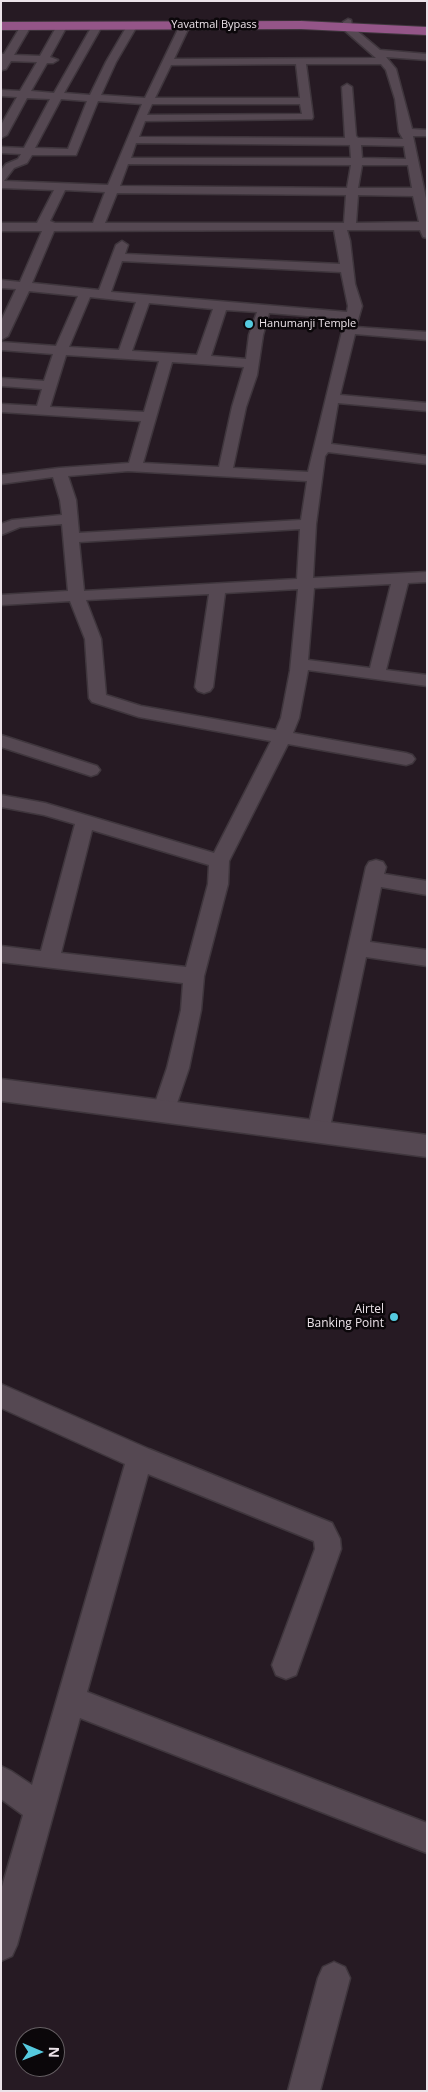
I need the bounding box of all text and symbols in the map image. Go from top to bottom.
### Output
street label: Yavatmal Bypass [171,18,257,32]
place label: Hanumanji Temple [259,317,356,331]
marker: Hanumanji Temple [243,318,255,330]
place label: Airtel Banking Point [307,1303,384,1331]
marker: Airtel Banking Point [388,1311,400,1323]
north arrow [15,2027,65,2077]
text: N [45,2046,64,2058]

